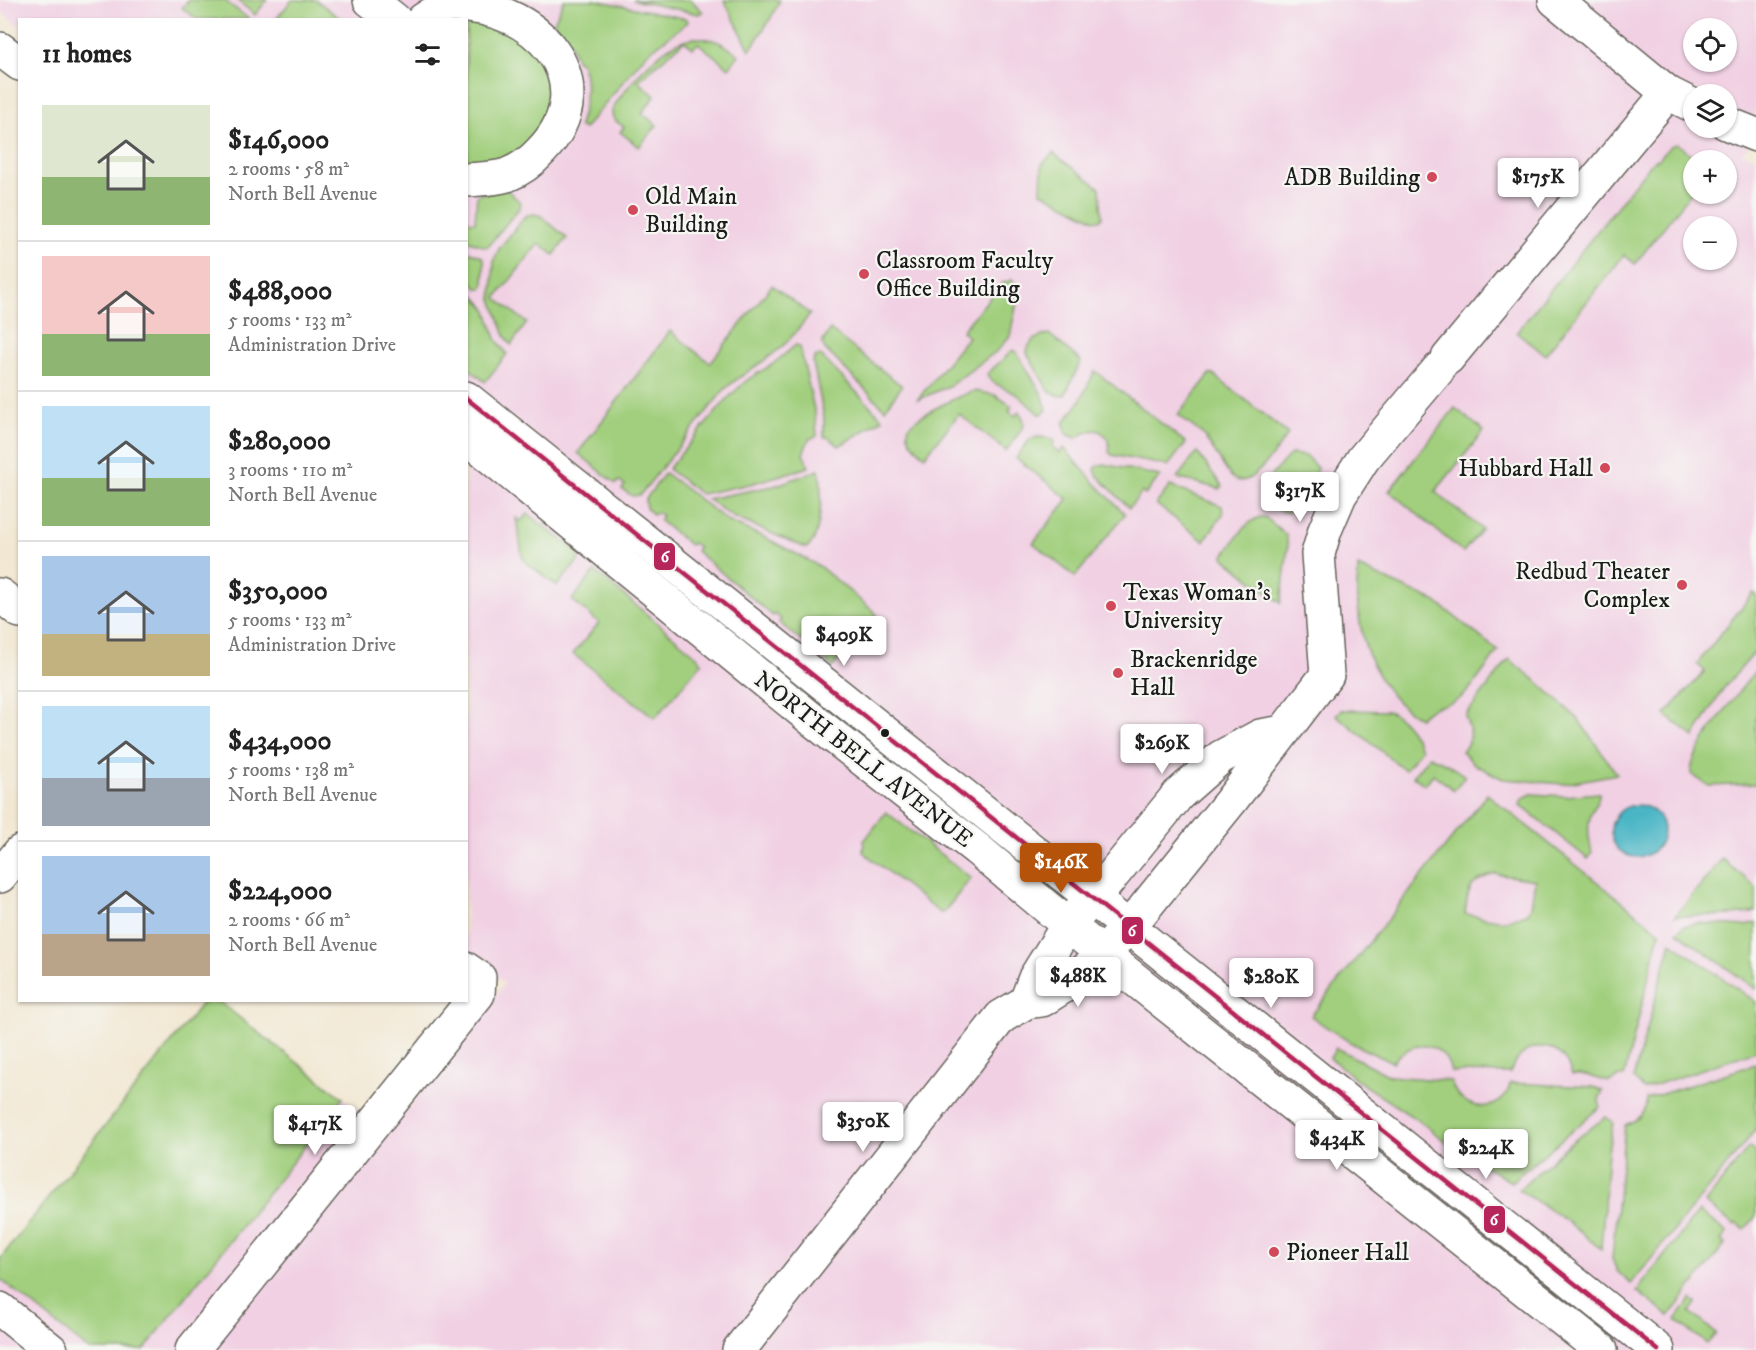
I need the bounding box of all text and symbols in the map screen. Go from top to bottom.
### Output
map controls [1683,18,1737,270]
button: locate [1683,18,1737,72]
text: 11 homes [42,38,132,71]
icon: filters [411,38,444,71]
button: layers [1683,84,1737,138]
text: $146,000 [228,124,329,157]
icon: home [90,129,162,201]
button: + [1683,150,1737,204]
text: 2 rooms · 58 m² [228,157,349,182]
pin: $175K [1496,158,1580,209]
place label: ADB Building [1284,163,1420,193]
text: $175K [1512,165,1564,190]
marker: ADB Building [1425,170,1439,184]
text: North Bell Avenue [228,182,377,207]
place label: Old Main Building [645,182,737,240]
marker: Old Main Building [626,203,640,217]
button: − [1683,216,1737,270]
place label: Classroom Faculty Office Building [876,246,1054,304]
marker: Classroom Faculty Office Building [857,267,871,281]
text: $488,000 [228,275,332,308]
icon: home [90,280,162,352]
text: 5 rooms · 133 m² [228,308,352,333]
text: Administration Drive [228,333,396,358]
text: $280,000 [228,425,331,458]
icon: home [90,430,162,502]
place label: Hubbard Hall [1458,454,1594,484]
text: 3 rooms · 110 m² [228,458,352,483]
marker: Hubbard Hall [1598,461,1612,475]
pin: $317K [1258,472,1342,523]
text: $317K [1275,479,1325,504]
text: North Bell Avenue [228,483,377,508]
line badge: 6 [653,542,676,571]
text: 6 [661,547,671,567]
place label: Redbud Theater Complex [1515,557,1670,615]
text: $350,000 [228,575,328,608]
place label: Texas Woman's University [1123,578,1271,636]
marker: Redbud Theater Complex [1675,578,1689,592]
icon: home [90,580,162,652]
marker: Texas Woman's University [1104,599,1118,613]
text: 5 rooms · 133 m² [228,608,352,633]
pin: $409K [802,616,886,667]
text: $409K [815,623,873,648]
text: Administration Drive [228,633,396,658]
place label: Brackenridge Hall [1130,645,1257,703]
street label: NORTH BELL AVENUE [748,665,979,855]
marker: Brackenridge Hall [1111,666,1125,680]
pin: $269K [1120,724,1204,775]
text: $434,000 [228,725,331,758]
unlabelled marker [879,727,891,739]
icon: home [90,730,162,802]
text: $269K [1134,731,1190,756]
text: 5 rooms · 138 m² [228,758,354,783]
text: North Bell Avenue [228,783,377,808]
pin: $146K [1019,843,1103,894]
text: $146K [1034,850,1088,875]
text: $224,000 [228,875,332,908]
icon: home [90,880,162,952]
text: 2 rooms · 66 m² [228,908,350,933]
line badge: 6 [1121,916,1144,945]
text: 6 [1128,921,1138,941]
text: North Bell Avenue [228,933,377,958]
pin: $488K [1036,957,1120,1008]
pin: $280K [1229,958,1313,1009]
text: $488K [1050,964,1106,989]
text: $280K [1243,965,1299,990]
pin: $350K [821,1102,905,1153]
pin: $417K [273,1105,357,1156]
text: $350K [836,1109,890,1134]
text: $417K [288,1112,342,1137]
pin: $434K [1295,1120,1379,1171]
text: $434K [1309,1127,1365,1152]
pin: $224K [1444,1129,1528,1180]
text: $224K [1458,1136,1514,1161]
line badge: 6 [1483,1205,1506,1234]
text: 6 [1490,1210,1500,1230]
place label: Pioneer Hall [1286,1238,1410,1268]
marker: Pioneer Hall [1267,1245,1281,1259]

